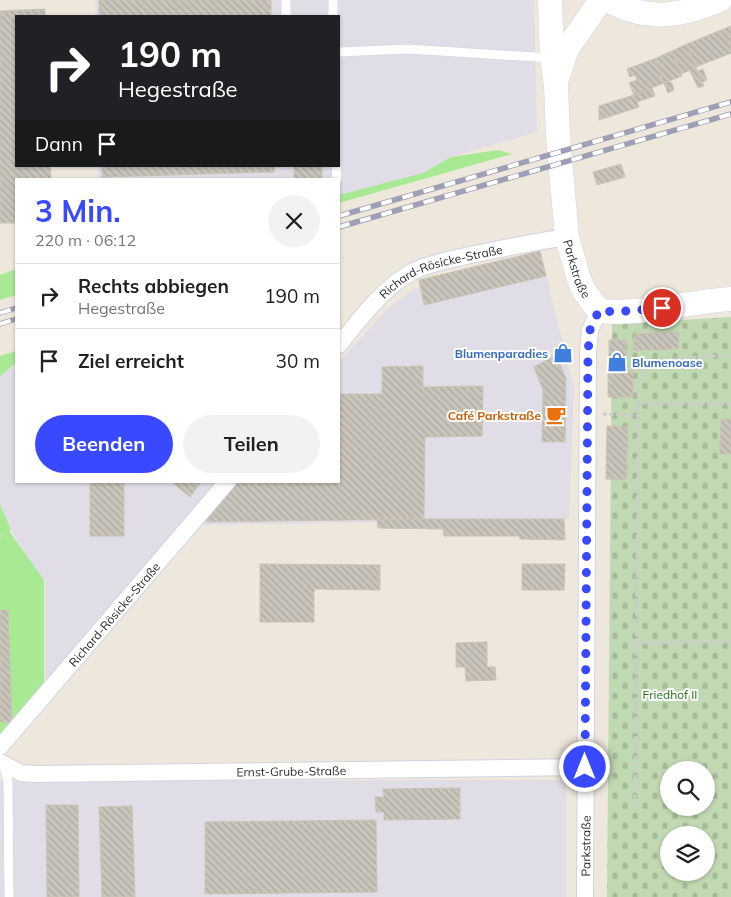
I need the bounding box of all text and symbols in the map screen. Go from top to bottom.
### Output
text: 190 m [118,32,222,76]
icon: right [35,35,100,100]
text: Hegestraße [118,75,238,103]
icon: arrive [93,130,121,158]
text: Dann [35,132,83,156]
text: 3 Min. [35,192,121,230]
button: close [268,195,320,247]
text: 220 m · 06:12 [35,230,136,250]
street label: Parkstraße [561,238,594,301]
street label: Richard-Rösicke-Straße [376,241,504,301]
text: Rechts abbiegen [78,274,229,298]
icon: right [35,282,63,310]
text: 190 m [264,284,320,308]
pin [641,287,683,329]
icon: arrive [648,294,676,322]
text: Hegestraße [78,298,165,318]
shop icon: Blumenparadies [552,342,574,364]
place label: Blumenparadies [455,346,548,361]
icon: arrive [35,347,63,375]
text: Ziel erreicht [78,349,184,373]
text: 30 m [276,349,320,373]
shop icon: Blumenoase [606,351,628,373]
place label: Blumenoase [632,355,703,370]
cafe icon: Café Parkstraße [545,404,567,426]
place label: Café Parkstraße [448,408,541,423]
button: Beenden [35,415,173,473]
button: Teilen [183,415,320,473]
street label: Richard-Rösicke-Straße [65,559,163,669]
park label: Friedhof II [643,687,697,702]
position arrow [558,740,610,792]
map controls [660,761,715,881]
button: search [660,761,715,816]
street label: Ernst-Grube-Straße [236,763,346,779]
street label: Parkstraße [578,815,593,877]
button: layers [660,826,715,881]

